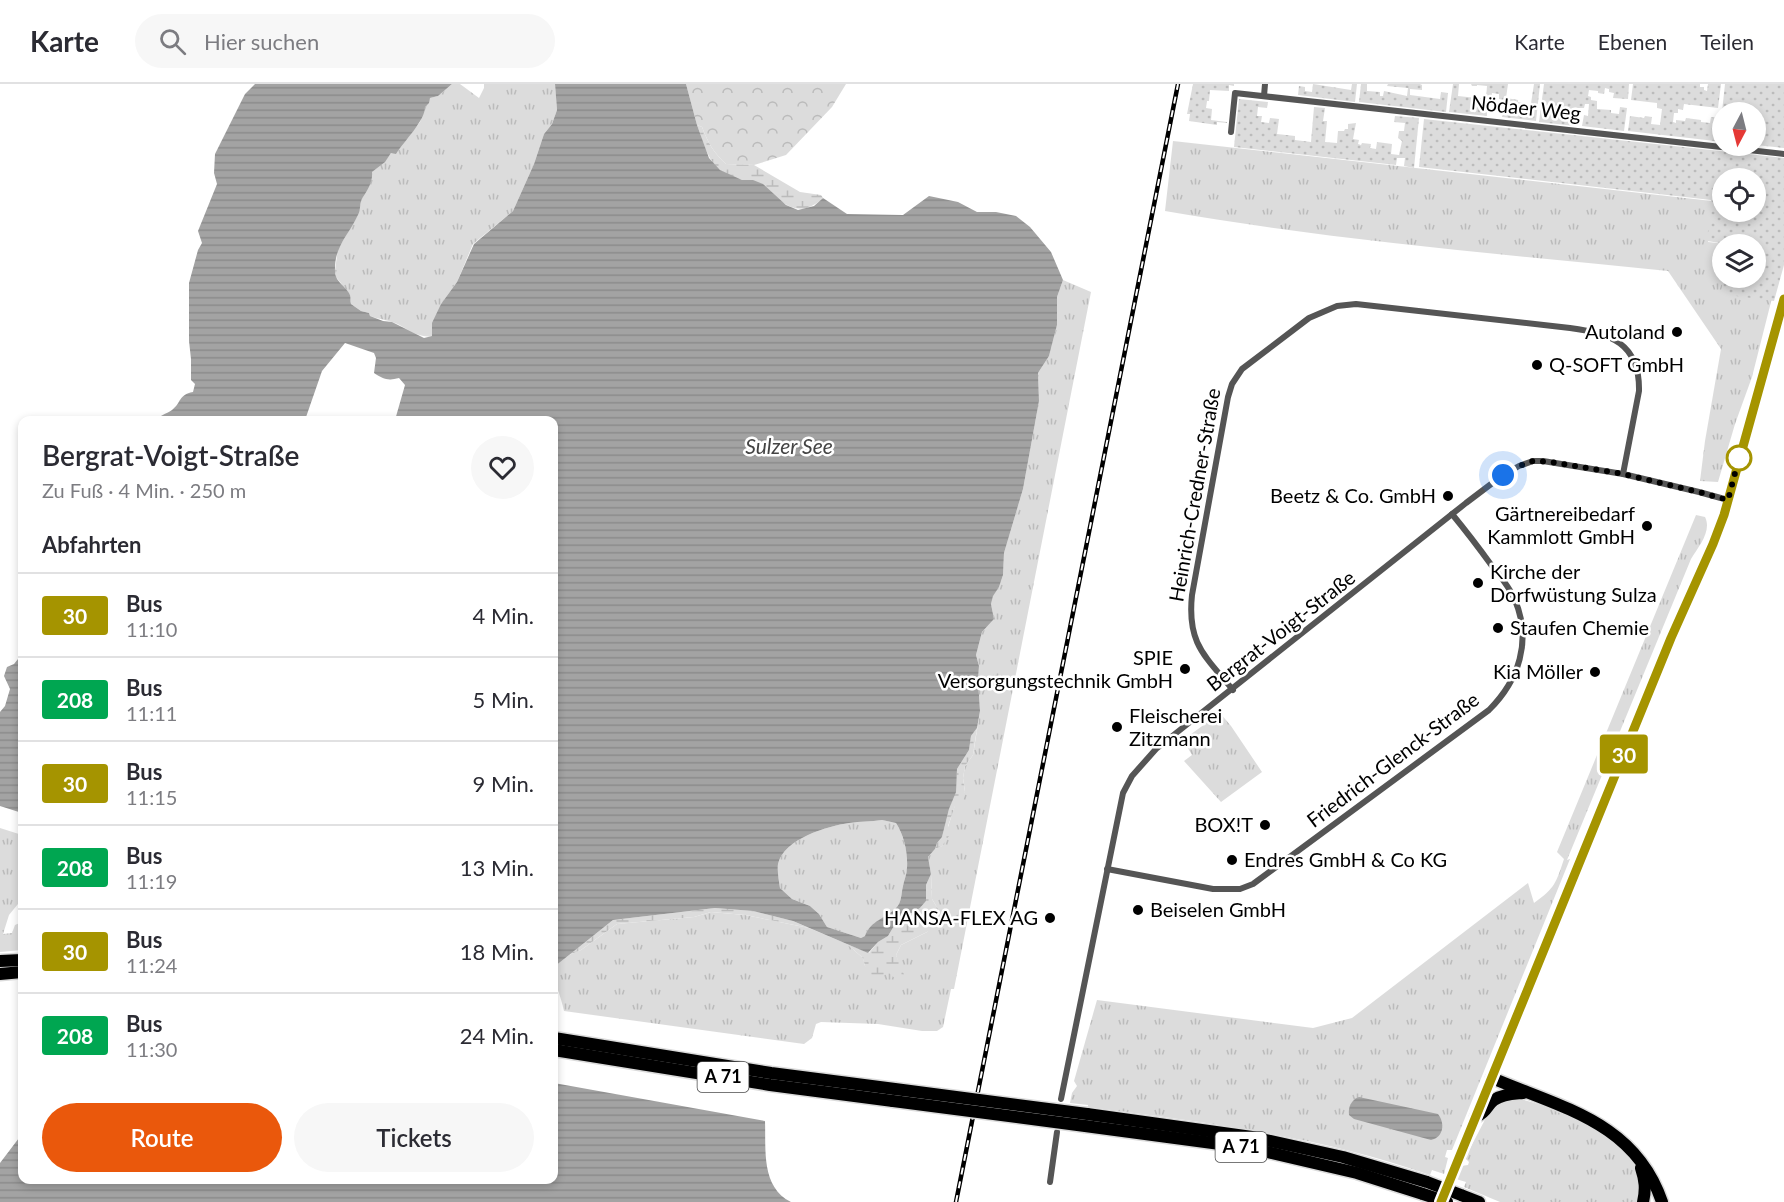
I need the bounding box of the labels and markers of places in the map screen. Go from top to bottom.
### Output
place label: Autoland [1585,319,1665,343]
marker: Autoland [1670,325,1684,339]
place label: Q-SOFT GmbH [1549,352,1684,376]
marker: Q-SOFT GmbH [1530,358,1544,372]
unlabelled marker [1726,445,1752,471]
place label: Beetz & Co. GmbH [1270,483,1436,507]
marker: Beetz & Co. GmbH [1441,489,1455,503]
place label: Gärtnereibedarf Kammlott GmbH [1487,501,1635,548]
marker: Gärtnereibedarf Kammlott GmbH [1640,519,1654,533]
place label: Kirche der Dorfwüstung Sulza [1490,559,1657,606]
marker: Kirche der Dorfwüstung Sulza [1471,576,1485,590]
place label: Staufen Chemie [1510,615,1649,639]
marker: Staufen Chemie [1491,621,1505,635]
place label: SPIE Versorgungstechnik GmbH [938,645,1173,692]
place label: Kia Möller [1493,659,1584,683]
marker: SPIE Versorgungstechnik GmbH [1178,662,1192,676]
marker: Kia Möller [1588,665,1602,679]
place label: Fleischerei Zitzmann [1129,703,1222,750]
marker: Fleischerei Zitzmann [1110,720,1124,734]
place label: BOX!T [1194,812,1253,836]
marker: BOX!T [1258,818,1272,832]
place label: Endres GmbH & Co KG [1244,847,1447,871]
marker: Endres GmbH & Co KG [1225,853,1239,867]
place label: Beiselen GmbH [1150,897,1286,921]
marker: Beiselen GmbH [1131,903,1145,917]
place label: HANSA-FLEX AG [884,905,1038,929]
marker: HANSA-FLEX AG [1043,911,1057,925]

